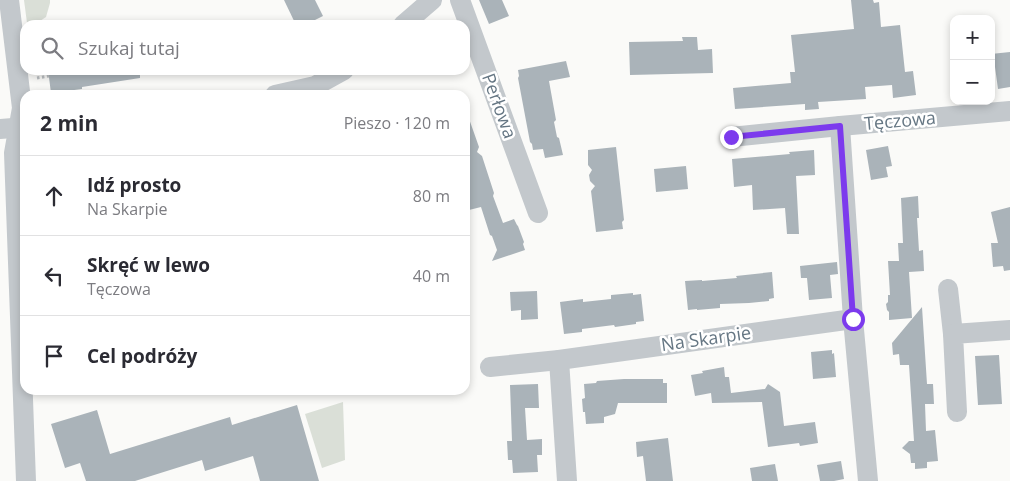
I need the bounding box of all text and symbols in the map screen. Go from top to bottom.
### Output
map controls [950,15,995,105]
button: + [950,15,995,60]
search box [20,20,470,75]
icon: search [38,34,66,62]
text: Szukaj tutaj [78,35,180,61]
button: − [950,60,995,105]
street label: Perłowa [477,70,523,142]
street label: Tęczowa [863,105,937,135]
text: 2 min [40,109,98,137]
text: Pieszo · 120 m [344,112,450,134]
route end [720,126,743,149]
text: Idź prosto [87,172,181,198]
icon: ahead [40,182,68,210]
text: 80 m [413,185,450,207]
text: Na Skarpie [87,198,168,220]
text: Skręć w lewo [87,252,210,278]
icon: left [40,262,68,290]
text: 40 m [413,265,450,287]
text: Tęczowa [87,278,151,300]
route start [842,308,865,331]
street label: Na Skarpie [659,320,752,356]
icon: arrive [40,342,68,370]
text: Cel podróży [87,343,197,369]

